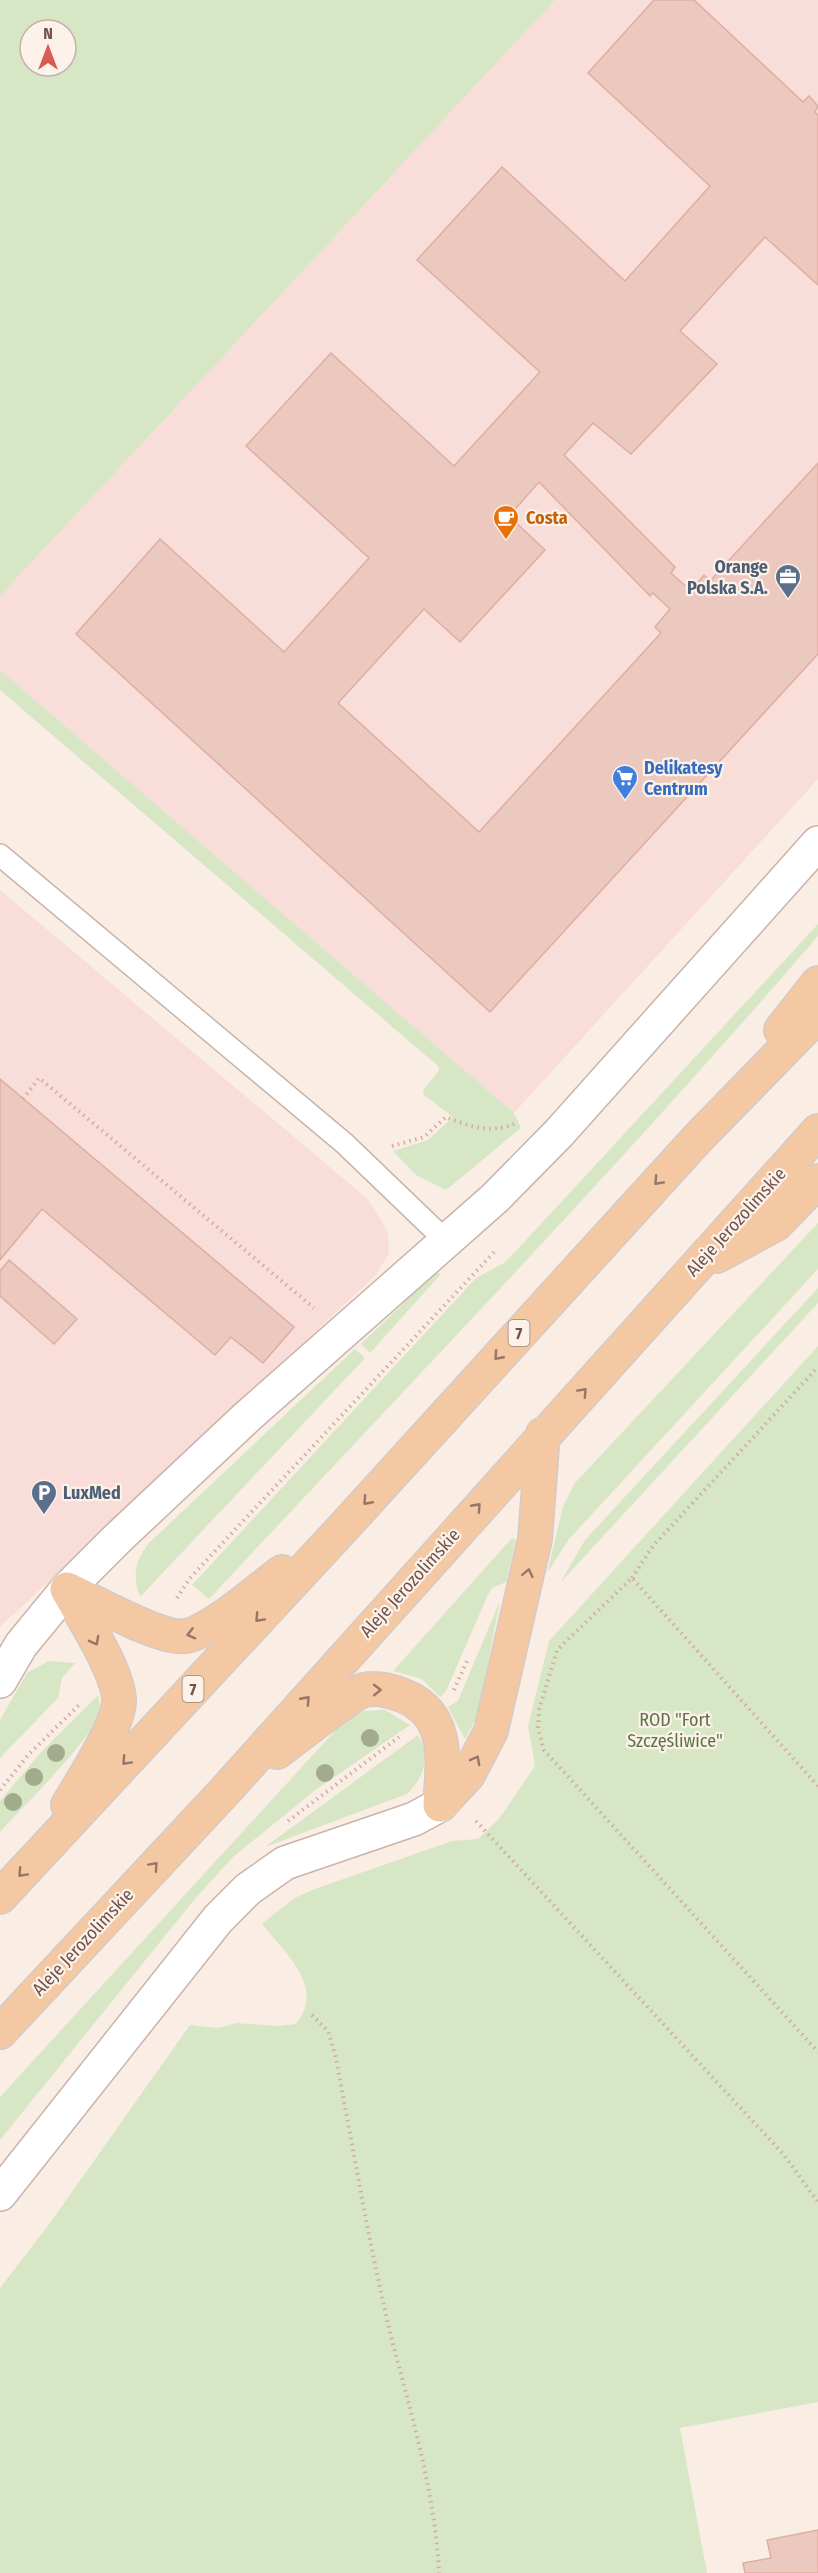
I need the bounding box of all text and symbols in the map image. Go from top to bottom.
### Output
north arrow [18,18,78,78]
text: N [43,24,53,43]
cafe icon: Costa [491,503,521,541]
place label: Costa [526,507,568,529]
place label: Orange Polska S.A. [687,556,768,599]
office icon: Orange Polska S.A. [773,562,803,600]
place label: Delikatesy Centrum [644,757,723,800]
supermarket icon: Delikatesy Centrum [610,763,640,801]
street label: Aleje Jerozolimskie [681,1163,791,1281]
one-way arrow [654,1174,665,1185]
road number: 7 [508,1320,530,1346]
one-way arrow [494,1349,505,1360]
one-way arrow [576,1388,587,1398]
parking icon: LuxMed [29,1478,59,1516]
place label: LuxMed [63,1482,121,1504]
one-way arrow [363,1494,374,1505]
one-way arrow [470,1503,481,1514]
street label: Aleje Jerozolimskie [355,1524,465,1642]
one-way arrow [520,1568,533,1578]
one-way arrow [255,1611,266,1622]
one-way arrow [186,1626,196,1639]
one-way arrow [87,1635,99,1646]
road number: 7 [182,1676,204,1702]
one-way arrow [372,1684,381,1696]
one-way arrow [299,1696,310,1707]
park label: ROD "Fort Szczęśliwice" [627,1709,723,1752]
one-way arrow [122,1754,133,1765]
one-way arrow [469,1755,480,1766]
one-way arrow [147,1863,158,1873]
one-way arrow [18,1866,29,1877]
street label: Aleje Jerozolimskie [28,1884,138,2000]

